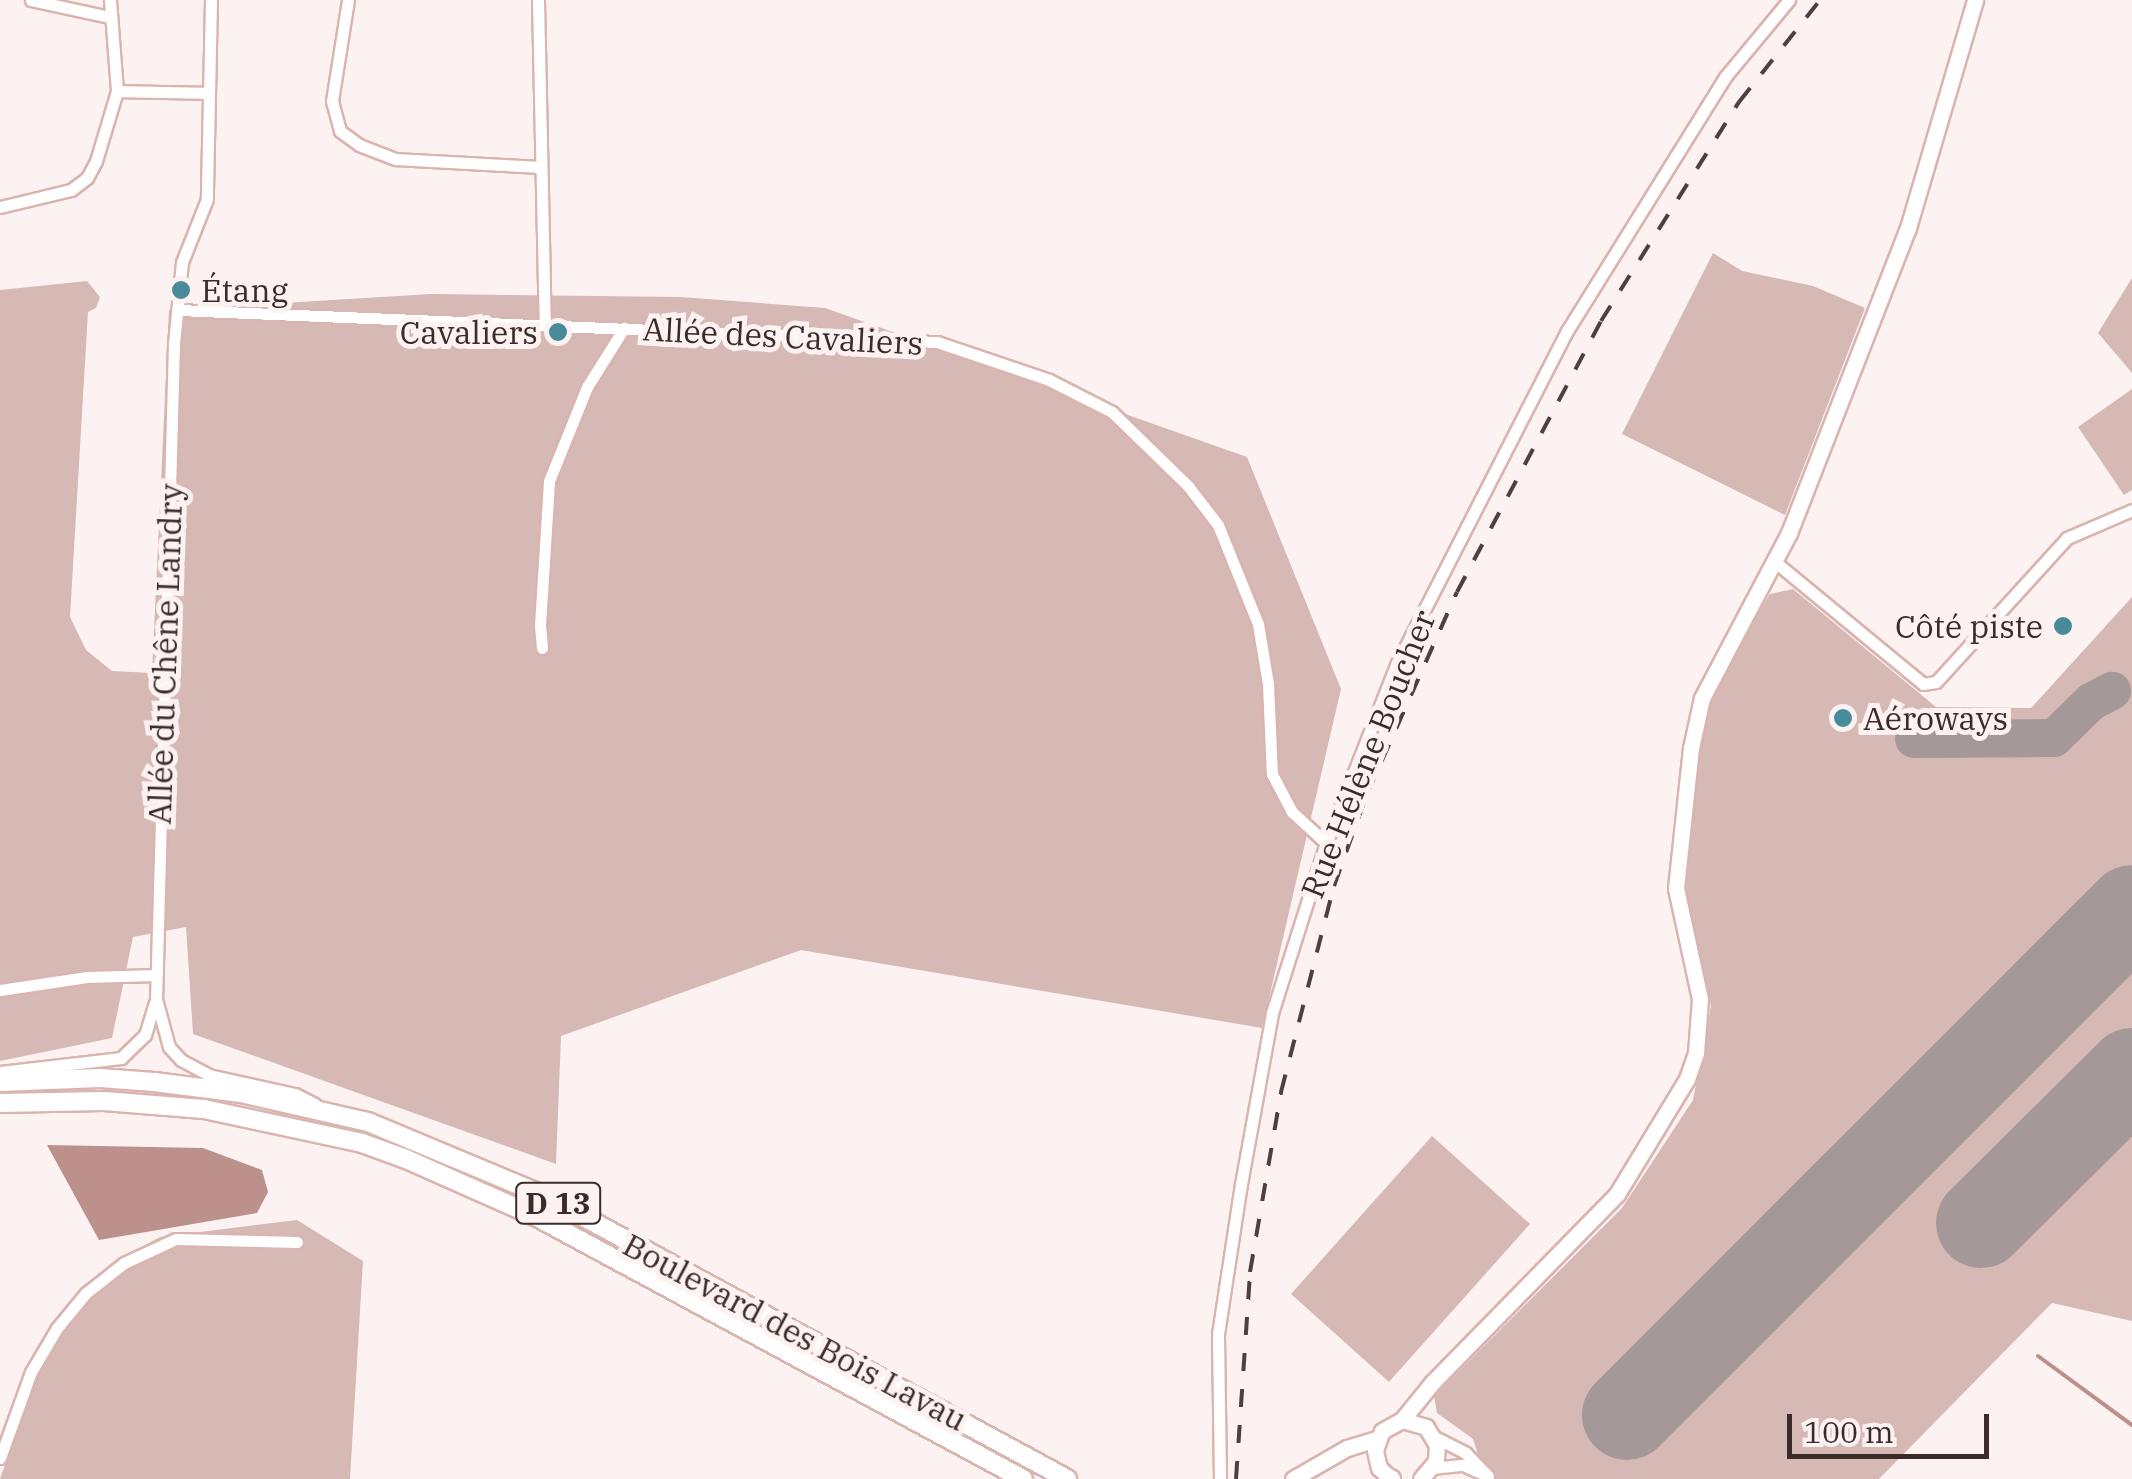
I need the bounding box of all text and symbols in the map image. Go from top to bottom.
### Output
place label: Étang [201,271,288,309]
marker: Étang [170,279,192,301]
street label: Allée des Cavaliers [642,309,924,363]
place label: Cavaliers [400,313,538,351]
marker: Cavaliers [547,321,569,343]
street label: Allée du Chêne Landry [140,483,190,825]
street label: Rue Hélène Boucher [1293,605,1443,903]
place label: Côté piste [1895,607,2043,645]
marker: Côté piste [2052,615,2074,637]
place label: Aéroways [1863,699,2008,737]
marker: Aéroways [1832,707,1854,729]
road number: D 13 [513,1178,603,1228]
street label: Boulevard des Bois Lavau [617,1225,973,1439]
scale bar [1792,1394,1994,1456]
text: 100 m [1804,1412,1894,1451]

